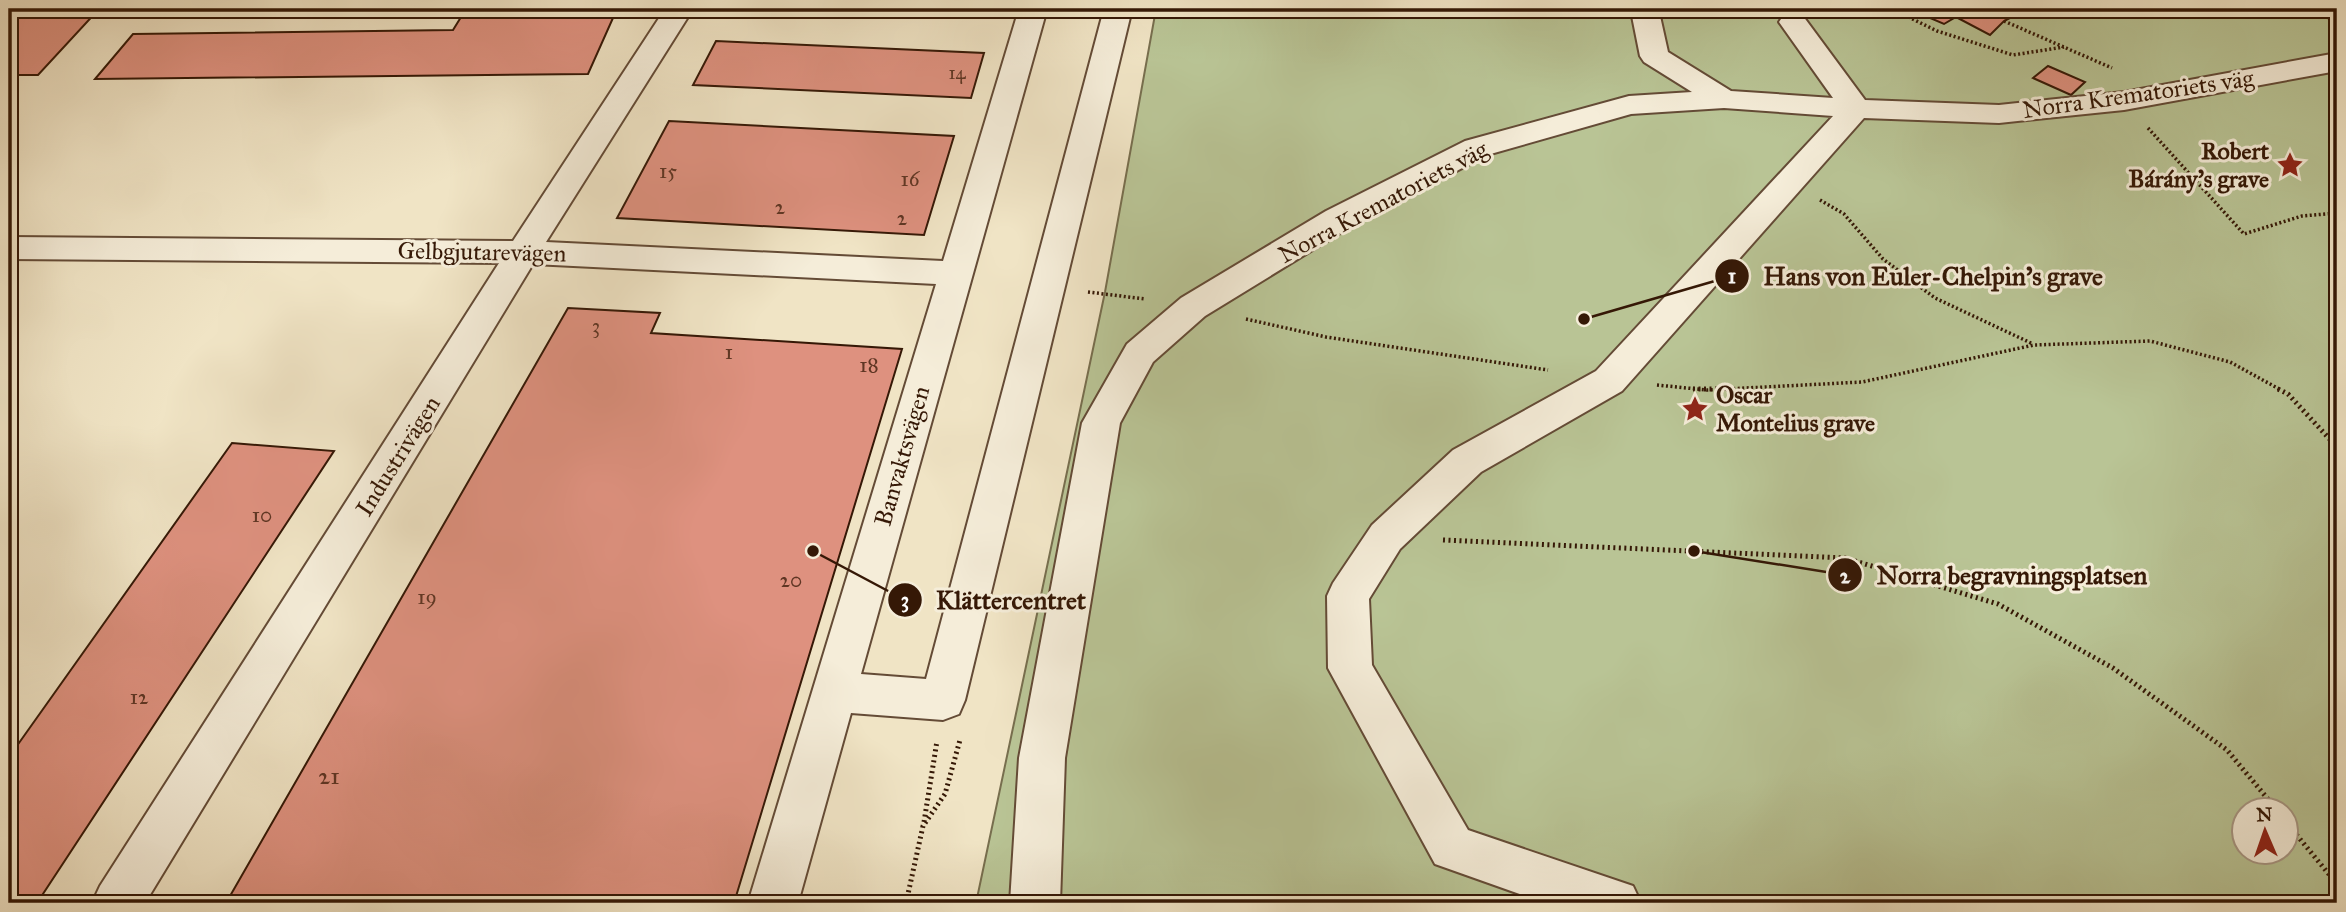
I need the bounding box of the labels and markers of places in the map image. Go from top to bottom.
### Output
place label: Robert Bárány's grave [2129,136,2269,194]
place icon: Robert Bárány's grave [2275,150,2305,180]
callout: Hans von Euler-Chelpin's grave [1714,252,2117,299]
place label: Oscar Montelius grave [1716,380,1875,438]
place icon: Oscar Montelius grave [1680,394,1710,424]
callout: Norra begravningsplatsen [1827,552,2161,599]
callout: Klättercentret [887,576,1100,623]

